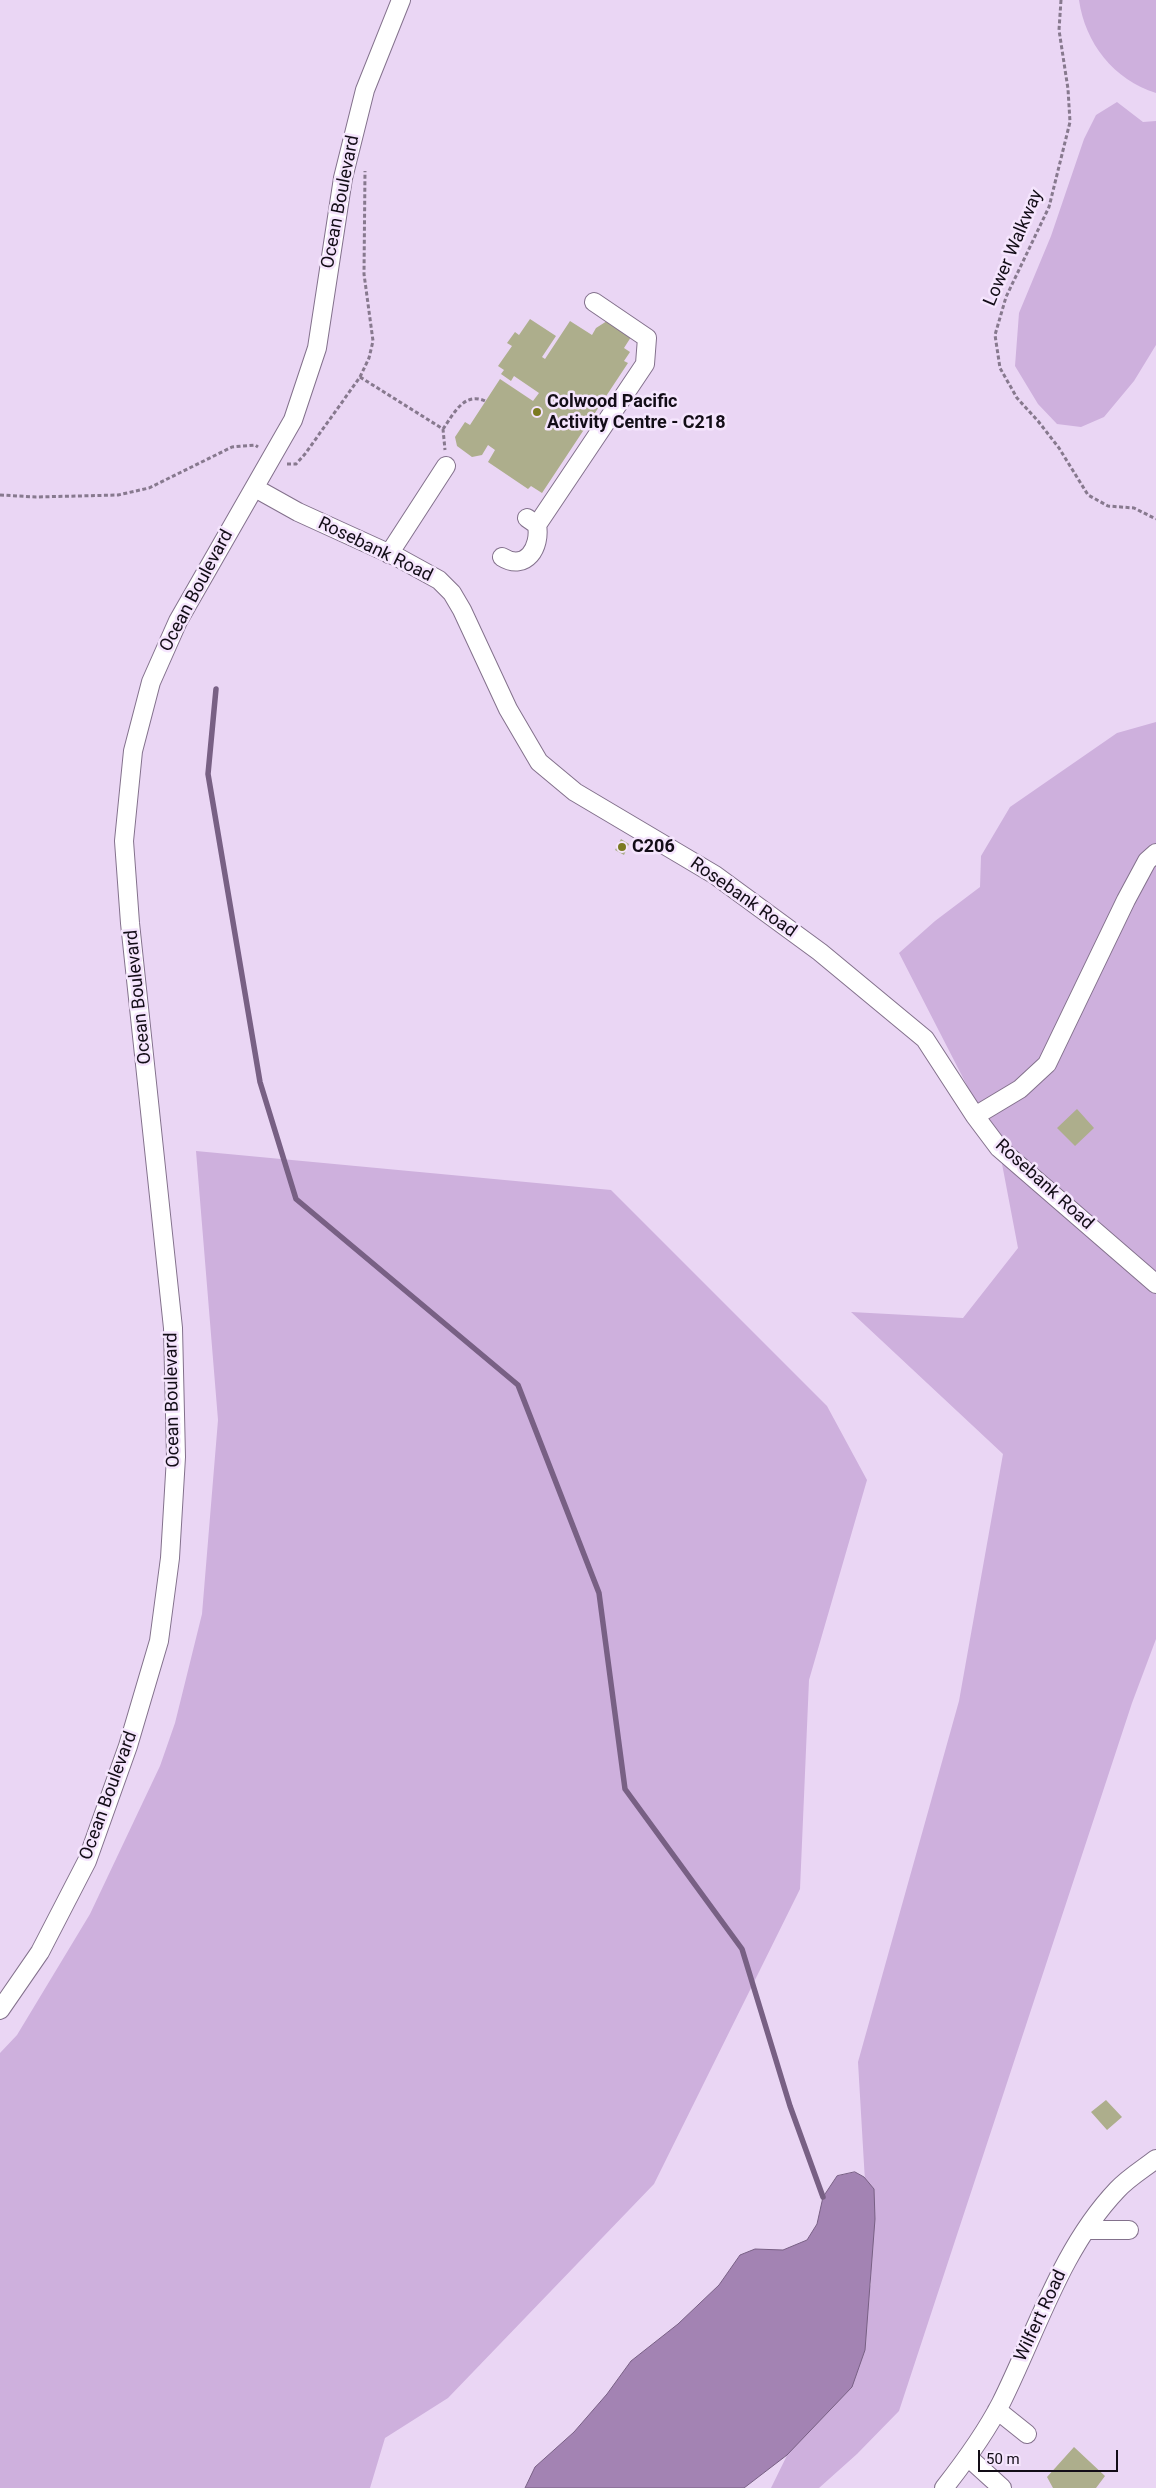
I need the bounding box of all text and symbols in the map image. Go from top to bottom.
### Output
street label: Ocean Boulevard [317,134,365,270]
street label: Lower Walkway [980,187,1048,309]
place label: Colwood Pacific Activity Centre - C218 [547,391,725,434]
marker: Colwood Pacific Activity Centre - C218 [531,406,543,418]
street label: Rosebank Road [314,513,436,587]
street label: Ocean Boulevard [156,526,238,656]
place label: C206 [632,836,675,858]
marker: C206 [616,841,628,853]
street label: Rosebank Road [686,853,800,943]
street label: Ocean Boulevard [121,929,157,1065]
street label: Rosebank Road [990,1135,1098,1235]
street label: Ocean Boulevard [161,1332,185,1468]
street label: Ocean Boulevard [76,1729,142,1863]
street label: Wilfert Road [1010,2267,1072,2365]
scale bar [981,2440,1121,2472]
text: 50 m [986,2450,1020,2468]

